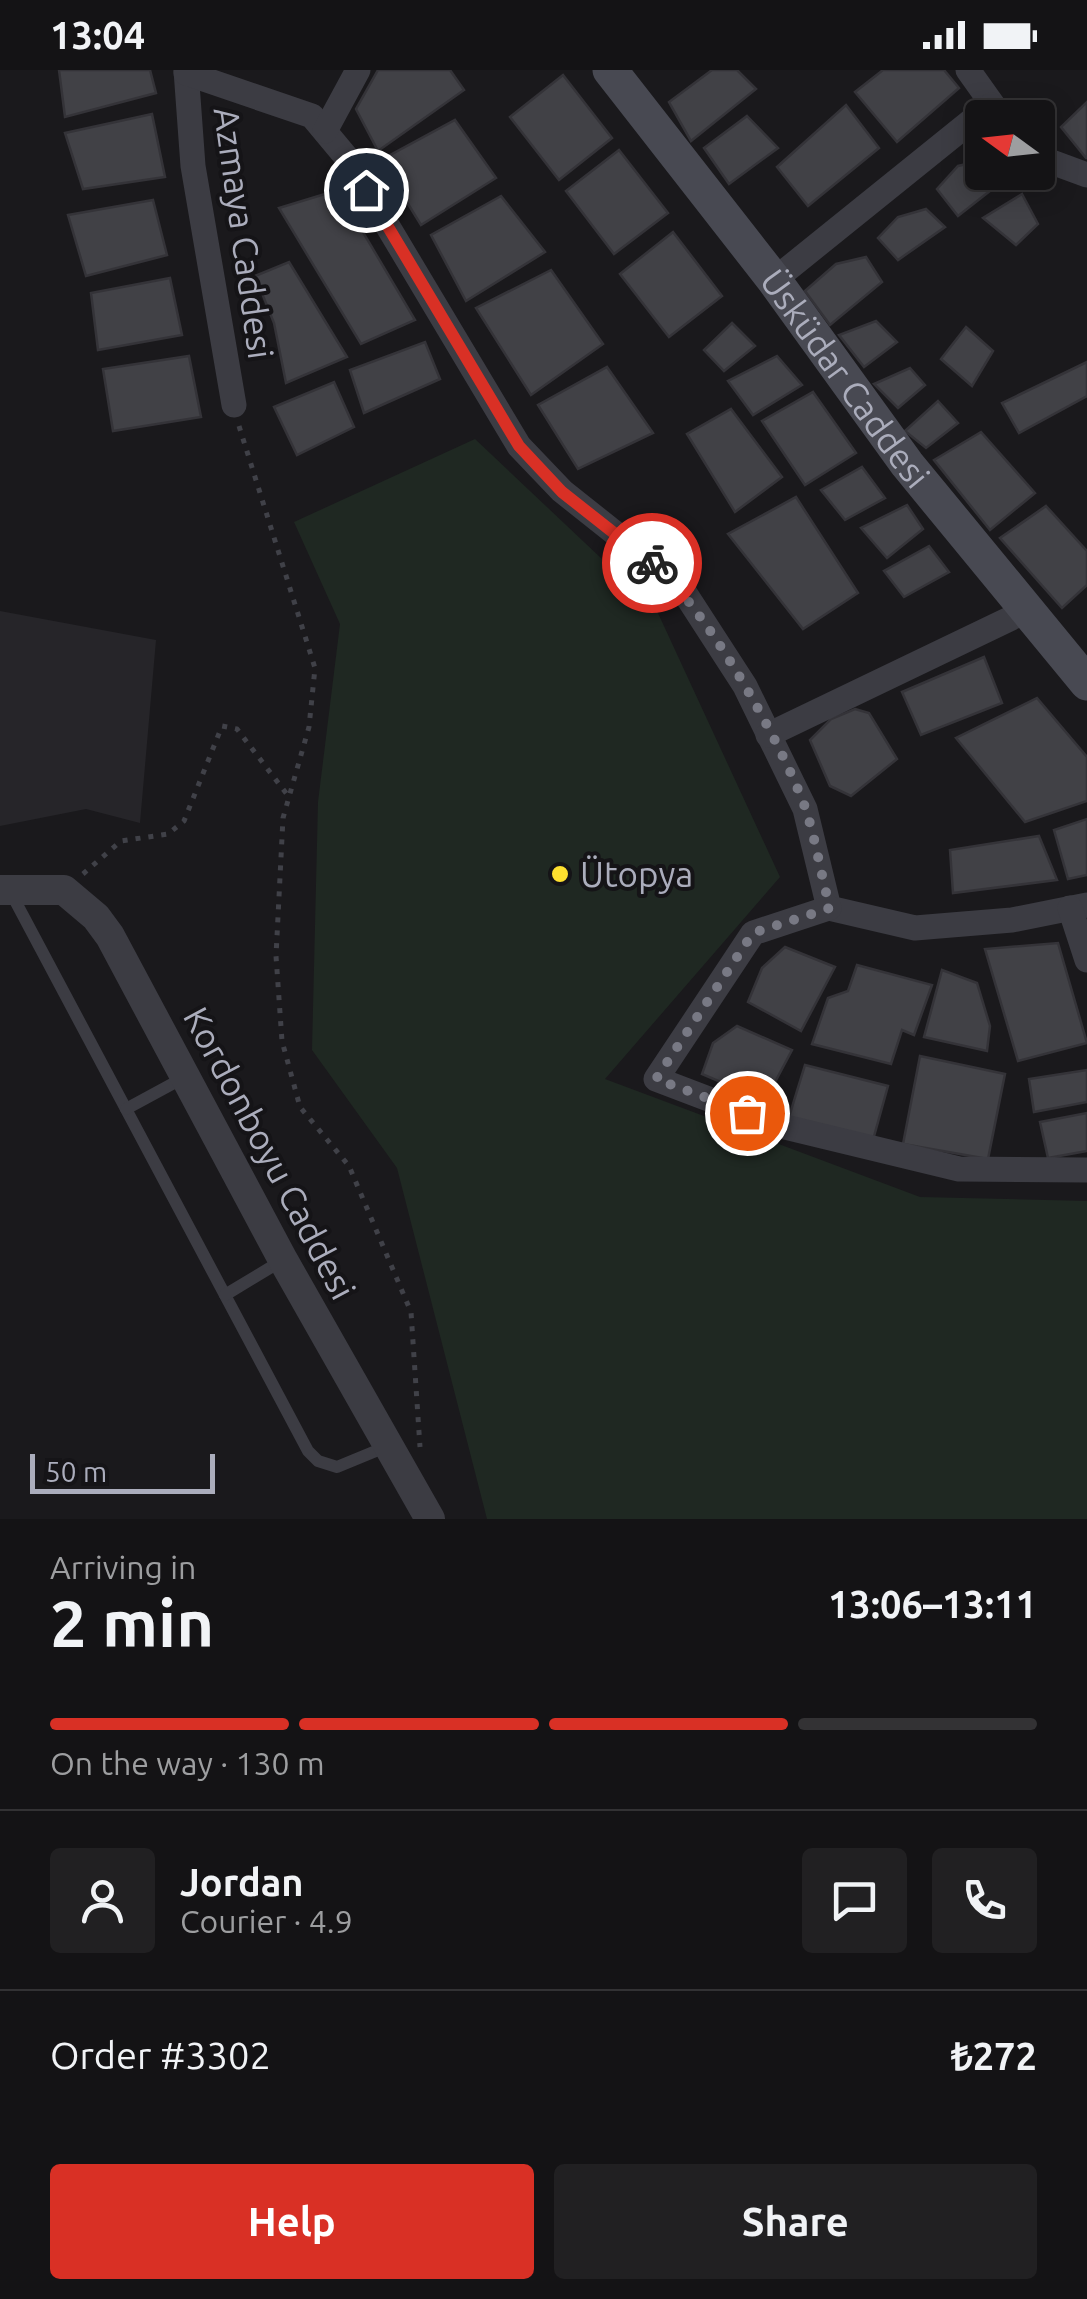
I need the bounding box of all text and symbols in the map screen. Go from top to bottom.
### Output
text: 13:04 [50,14,145,56]
north arrow [965,100,1055,190]
map controls [965,100,1055,190]
street label: Azmaya Caddesi [207,105,281,361]
pin [324,148,409,233]
icon: home [339,163,394,218]
street label: Üsküdar Caddesi [753,261,938,496]
courier [602,513,702,613]
icon: bike [625,536,680,591]
place label: Ütopya [580,854,693,894]
marker: Ütopya [549,863,571,885]
street label: Kordonboyu Caddesi [176,1000,364,1306]
pin [705,1071,790,1156]
icon: bag [720,1086,775,1141]
scale bar [30,1449,215,1494]
text: 50 m [45,1456,107,1487]
text: Arriving in [50,1549,196,1585]
text: 13:06–13:11 [828,1583,1037,1625]
text: 2 min [50,1586,214,1659]
text: On the way · 130 m [50,1745,325,1781]
button: person [50,1848,155,1953]
button: chat [802,1848,907,1953]
button: phone [932,1848,1037,1953]
text: Jordan [180,1861,304,1903]
text: Courier · 4.9 [180,1903,353,1939]
text: Order #3302 [50,2034,271,2076]
text: ₺272 [951,2035,1037,2077]
button: Help [50,2164,534,2279]
button: Share [554,2164,1037,2279]

